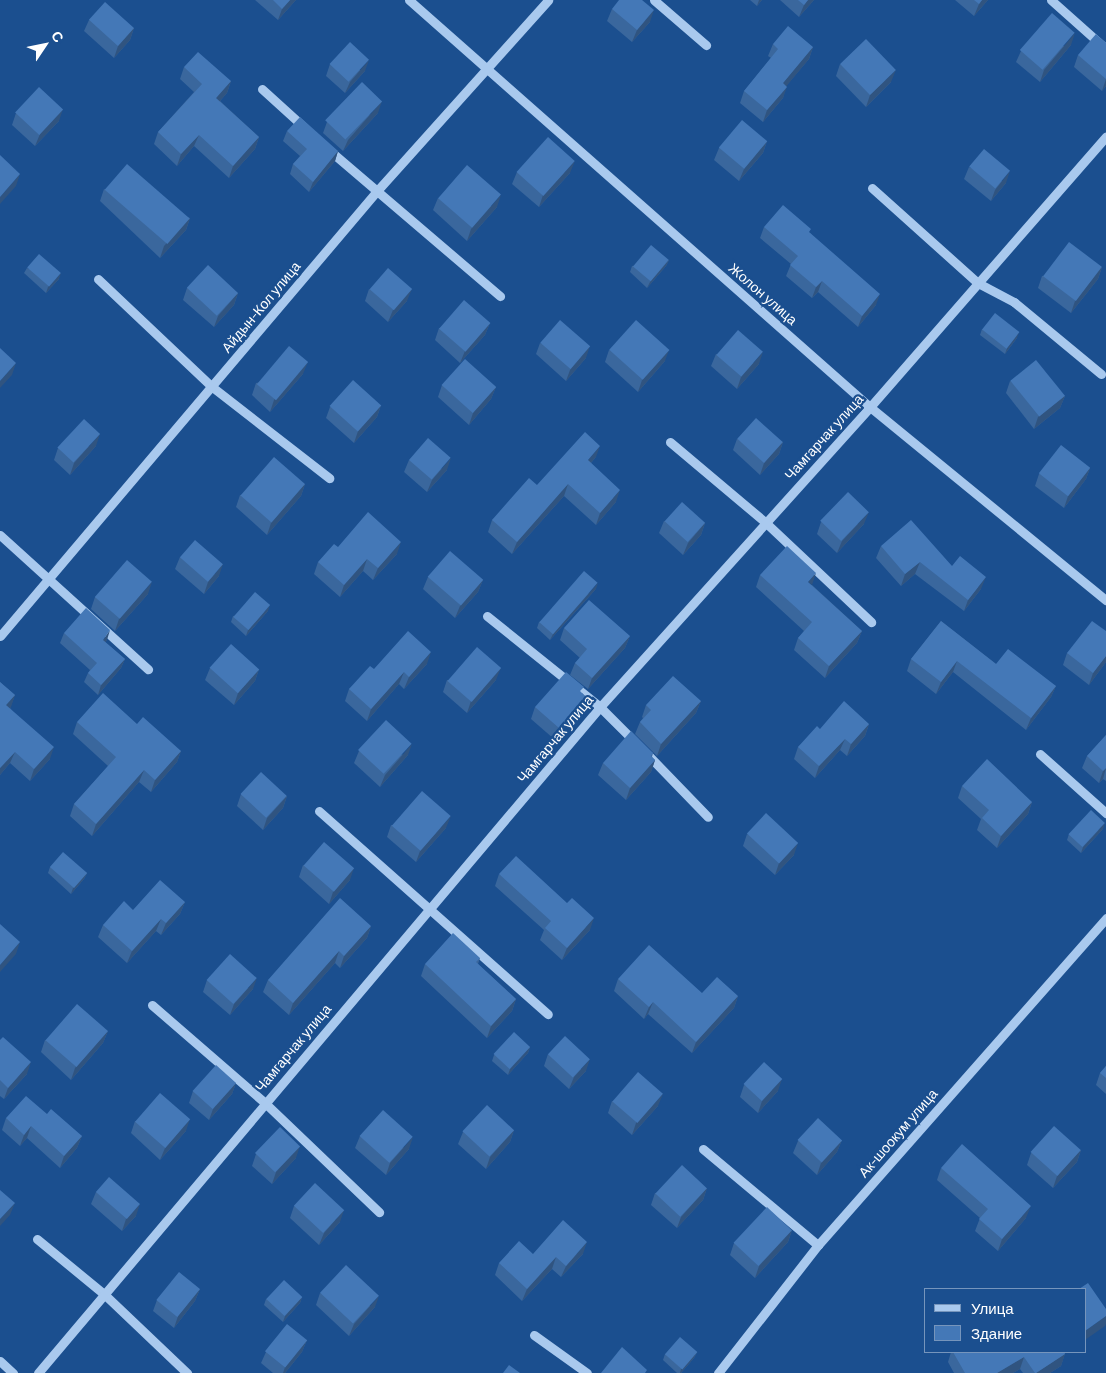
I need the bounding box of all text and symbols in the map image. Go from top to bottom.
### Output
north arrow [20,20,70,70]
text: С [48,27,68,45]
street label: Айдын-Кол улица [218,258,304,356]
street label: Жолон улица [725,260,801,328]
street label: Чамгарчак улица [781,391,867,483]
street label: Чамгарчак улица [513,692,597,786]
street label: Чамгарчак улица [251,1001,335,1095]
street label: Ак-шоокум улица [855,1085,941,1181]
legend [924,1288,1086,1353]
text: Улица [971,1299,1014,1317]
text: Здание [971,1324,1022,1342]

